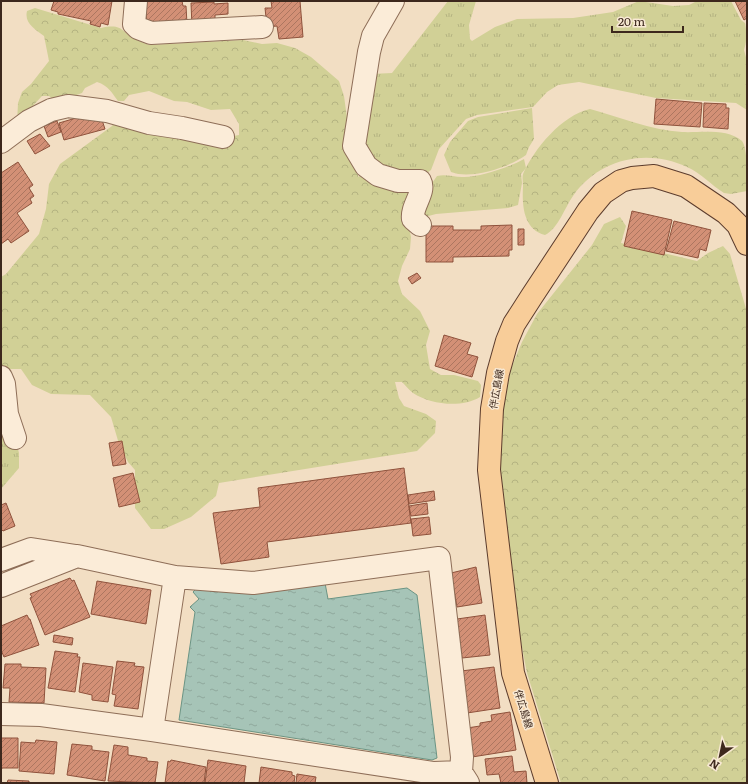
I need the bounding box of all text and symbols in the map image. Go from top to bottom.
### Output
scale bar [612,8,683,34]
text: 20 m [618,12,645,30]
street label: 伴広島線 [485,368,506,410]
street label: 伴広島線 [511,688,537,730]
north arrow [700,736,740,776]
text: N [706,756,722,774]

